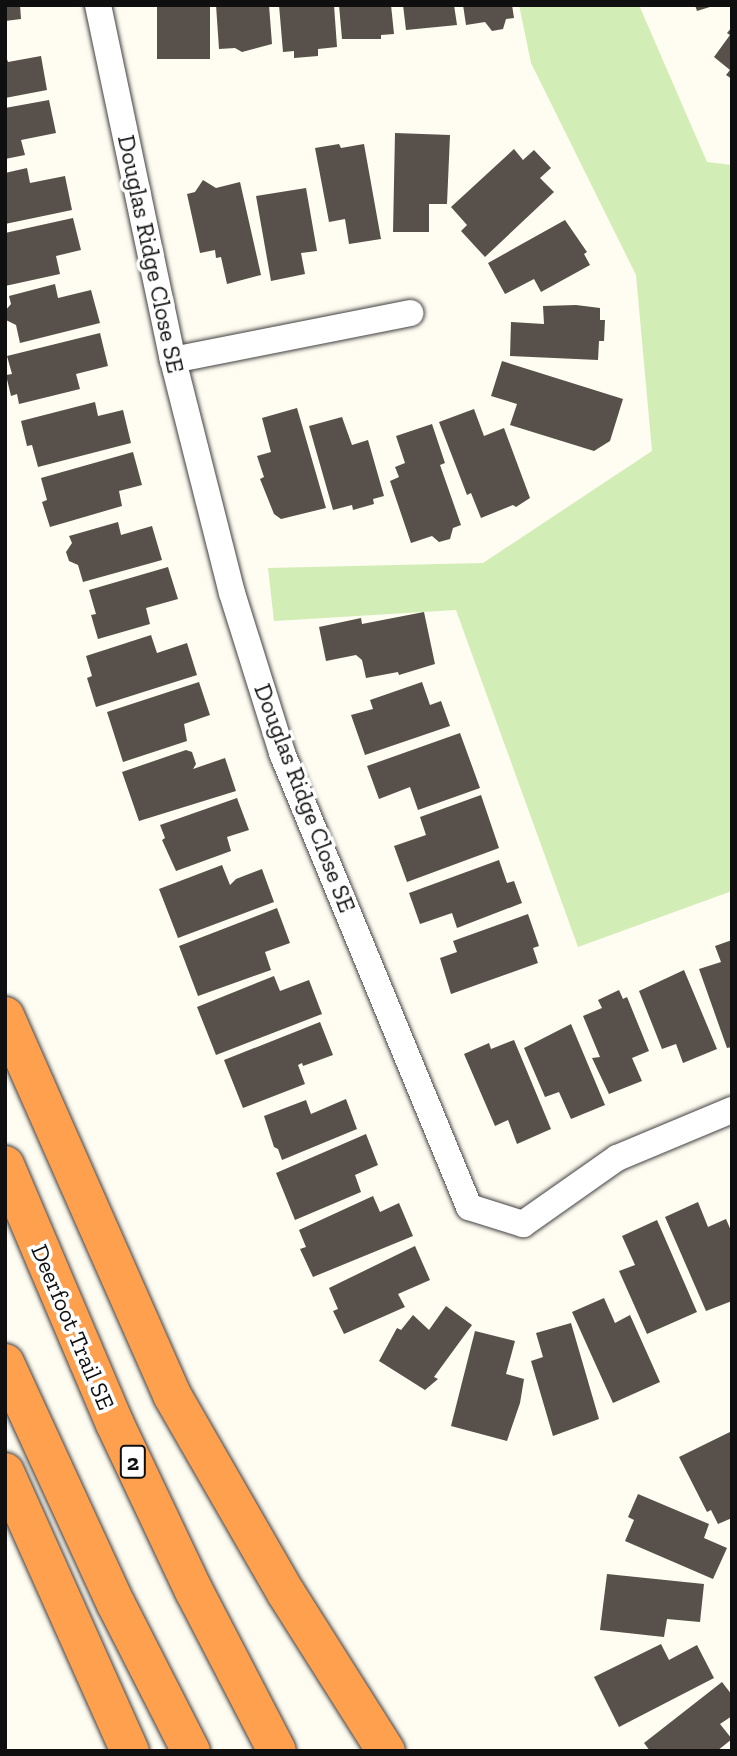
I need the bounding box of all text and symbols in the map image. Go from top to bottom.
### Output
street label: Douglas Ridge Close SE [112,132,190,376]
street label: Douglas Ridge Close SE [248,680,362,916]
street label: Deerfoot Trail SE [25,1240,121,1414]
road number: 2 [119,1442,147,1482]

